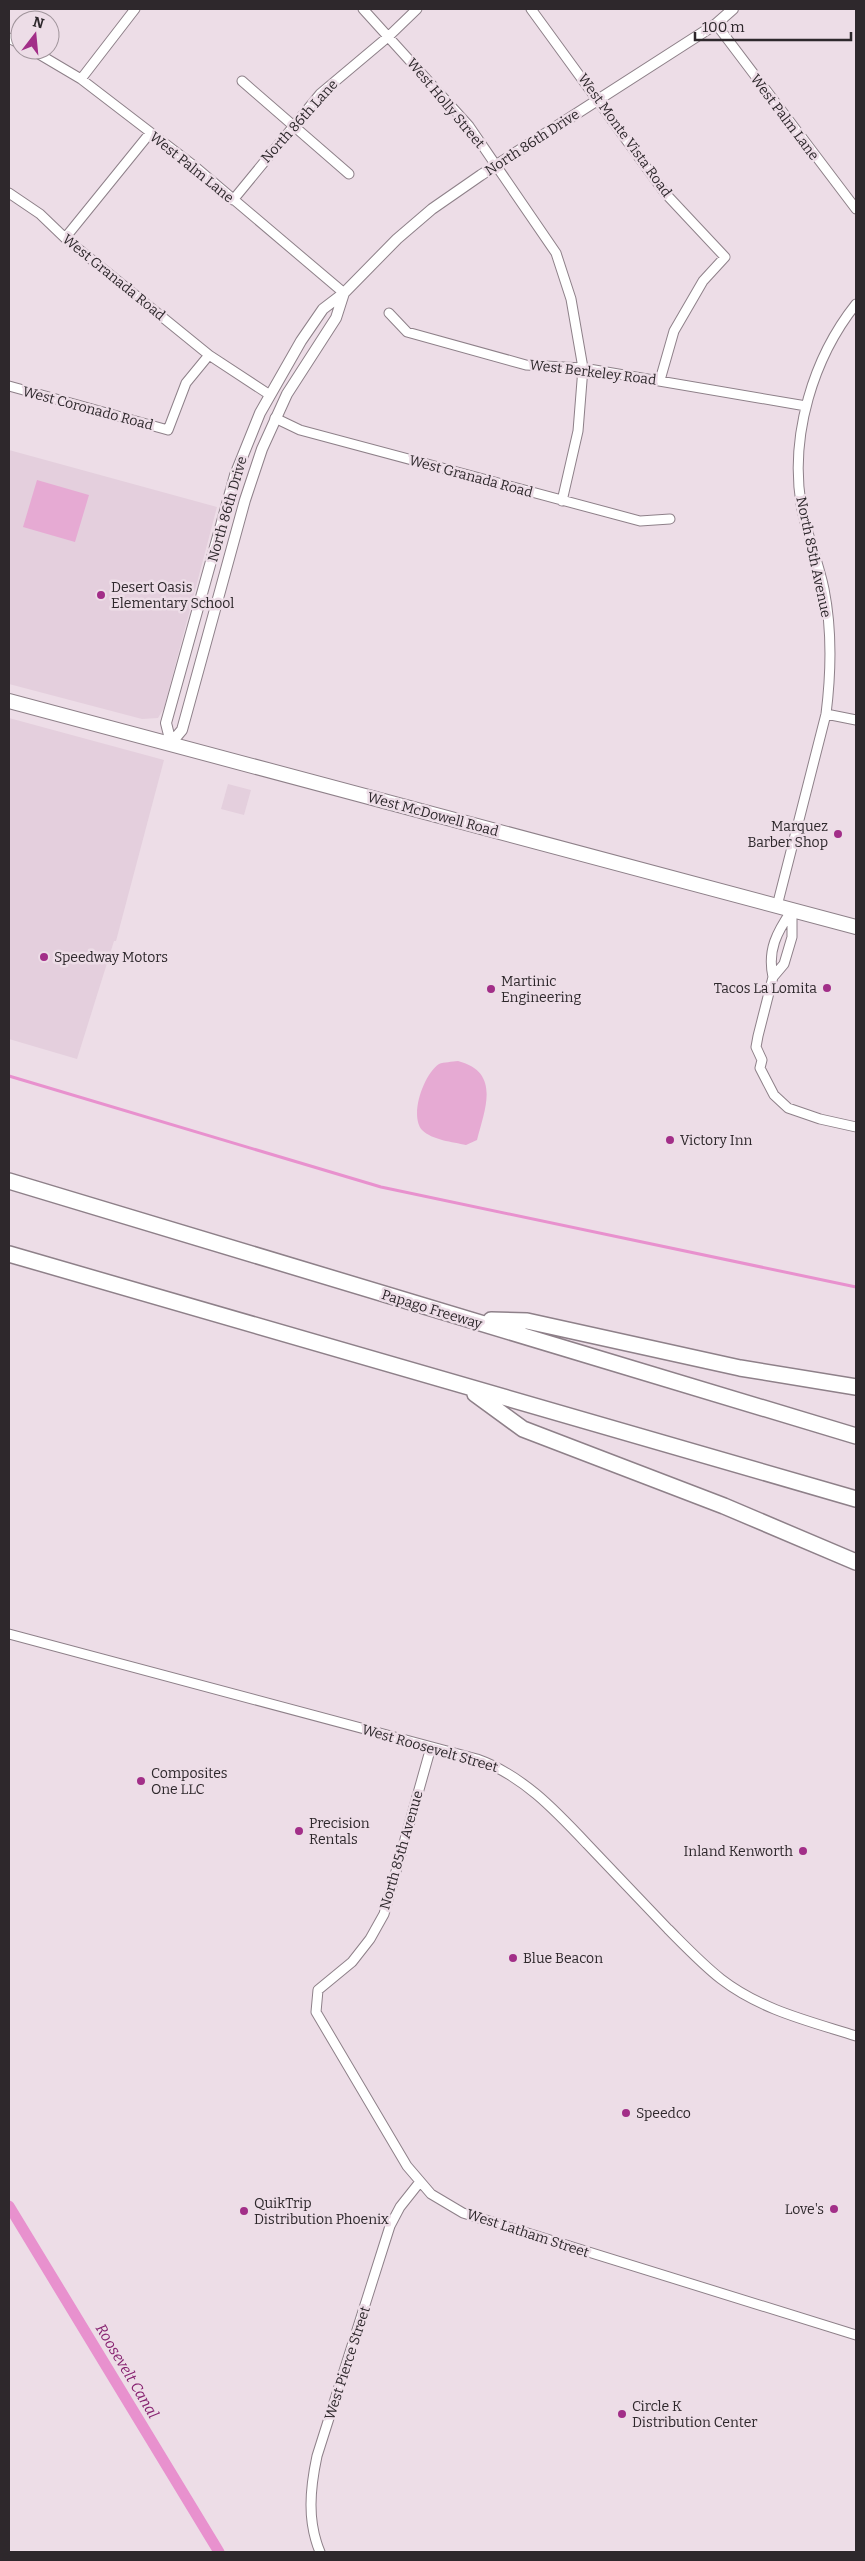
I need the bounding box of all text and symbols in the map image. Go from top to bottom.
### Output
north arrow [10,10,60,60]
scale bar [695,10,851,42]
text: N [31,13,46,33]
text: 100 m [702,18,745,36]
street label: West Holly Street [403,55,488,152]
street label: West Monte Vista Road [574,70,675,200]
street label: West Palm Lane [747,71,822,164]
street label: North 86th Lane [257,76,341,167]
street label: North 86th Drive [482,106,583,179]
street label: West Palm Lane [146,128,237,206]
street label: West Granada Road [59,231,168,324]
street label: West Berkeley Road [529,356,657,389]
street label: West Coronado Road [21,383,155,434]
street label: West Granada Road [407,452,535,501]
street label: North 86th Drive [204,454,251,564]
street label: North 85th Avenue [792,495,835,619]
place label: Desert Oasis Elementary School [111,579,234,612]
marker: Desert Oasis Elementary School [95,589,107,601]
street label: West McDowell Road [365,789,500,840]
place label: Marquez Barber Shop [747,818,828,851]
marker: Marquez Barber Shop [832,828,844,840]
place label: Speedway Motors [54,949,168,966]
marker: Speedway Motors [38,951,50,963]
place label: Martinic Engineering [501,973,581,1006]
place label: Tacos La Lomita [714,980,817,997]
marker: Tacos La Lomita [821,982,833,994]
marker: Martinic Engineering [485,983,497,995]
place label: Victory Inn [680,1132,753,1149]
marker: Victory Inn [664,1134,676,1146]
street label: Papago Freeway [380,1286,485,1333]
street label: West Roosevelt Street [360,1721,500,1776]
place label: Composites One LLC [151,1765,228,1798]
marker: Composites One LLC [135,1775,147,1787]
street label: North 85th Avenue [376,1789,427,1912]
place label: Precision Rentals [309,1815,370,1848]
marker: Precision Rentals [293,1825,305,1837]
place label: Inland Kenworth [683,1843,793,1860]
marker: Inland Kenworth [797,1845,809,1857]
place label: Blue Beacon [523,1950,603,1967]
marker: Blue Beacon [507,1952,519,1964]
place label: Speedco [636,2105,691,2122]
marker: Speedco [620,2107,632,2119]
place label: QuikTrip Distribution Phoenix [254,2195,389,2228]
place label: Love's [785,2201,824,2218]
marker: Love's [828,2203,840,2215]
marker: QuikTrip Distribution Phoenix [238,2205,250,2217]
street label: West Latham Street [464,2206,591,2261]
street label: West Pierce Street [321,2304,374,2422]
water label: Roosevelt Canal [92,2320,162,2422]
place label: Circle K Distribution Center [632,2398,758,2431]
marker: Circle K Distribution Center [616,2408,628,2420]

